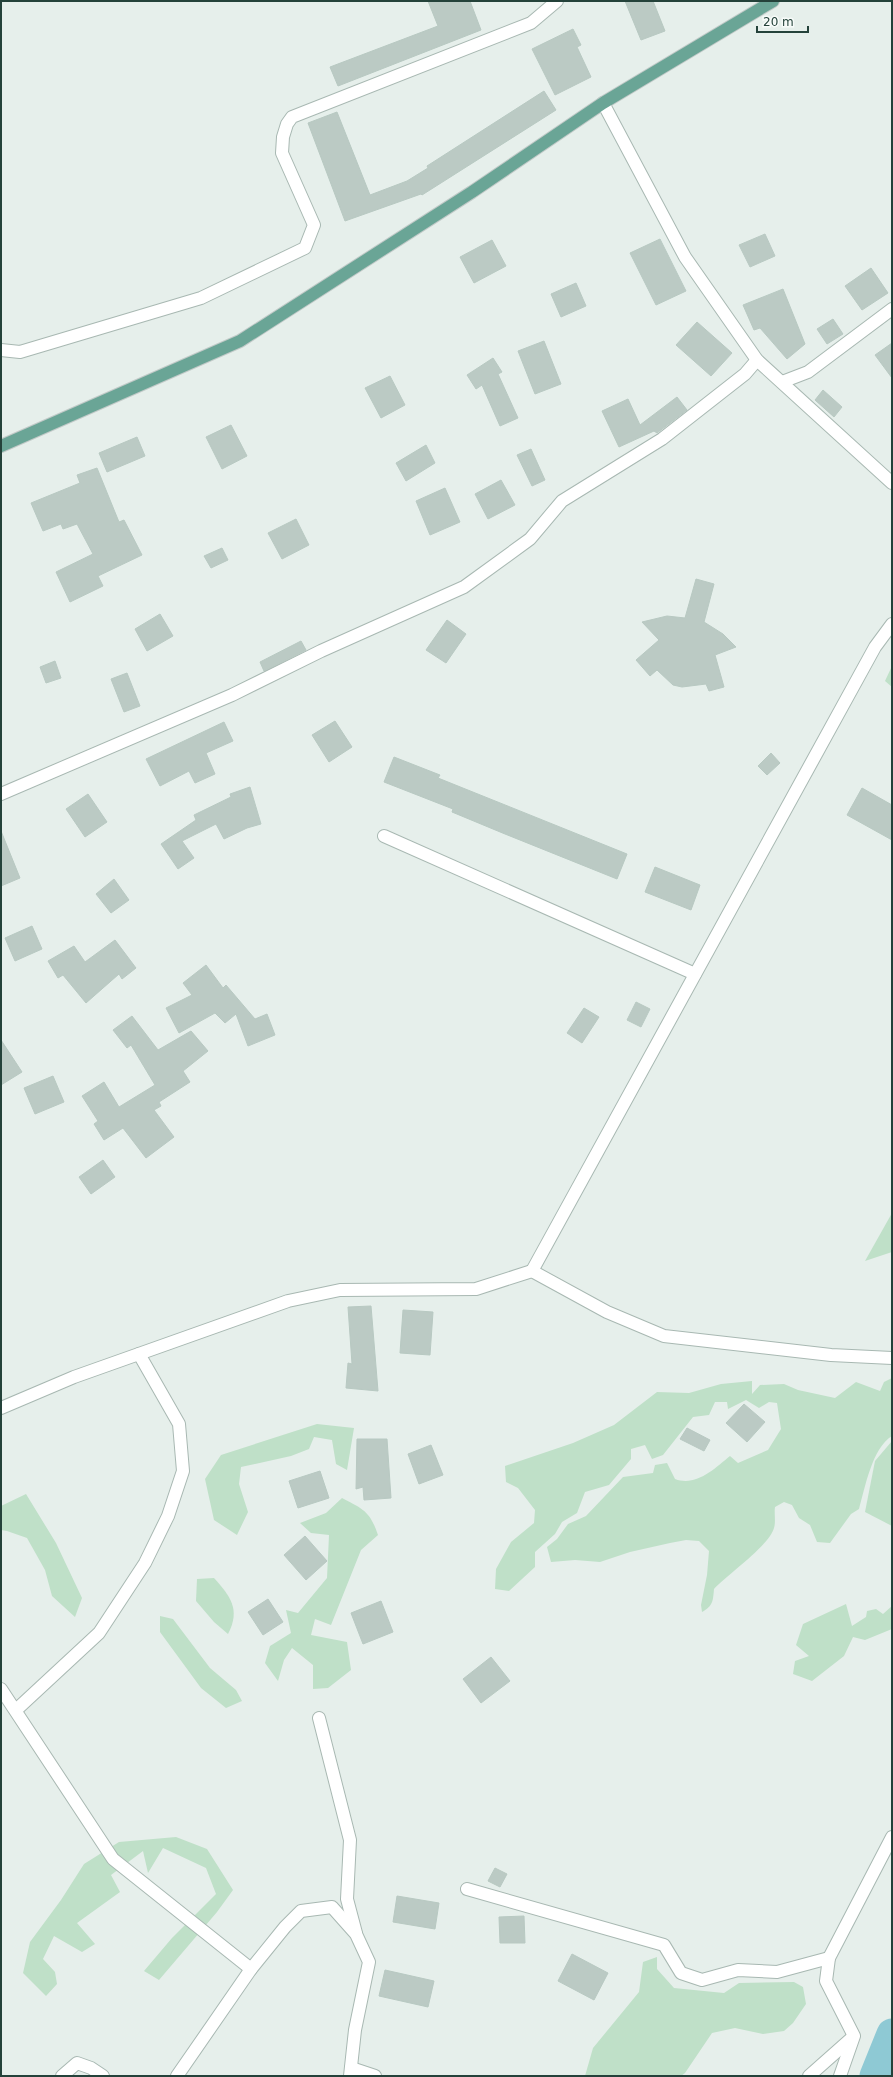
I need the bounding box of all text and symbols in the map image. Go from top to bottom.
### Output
scale bar [757,8,808,34]
text: 20 m [763,15,794,29]

